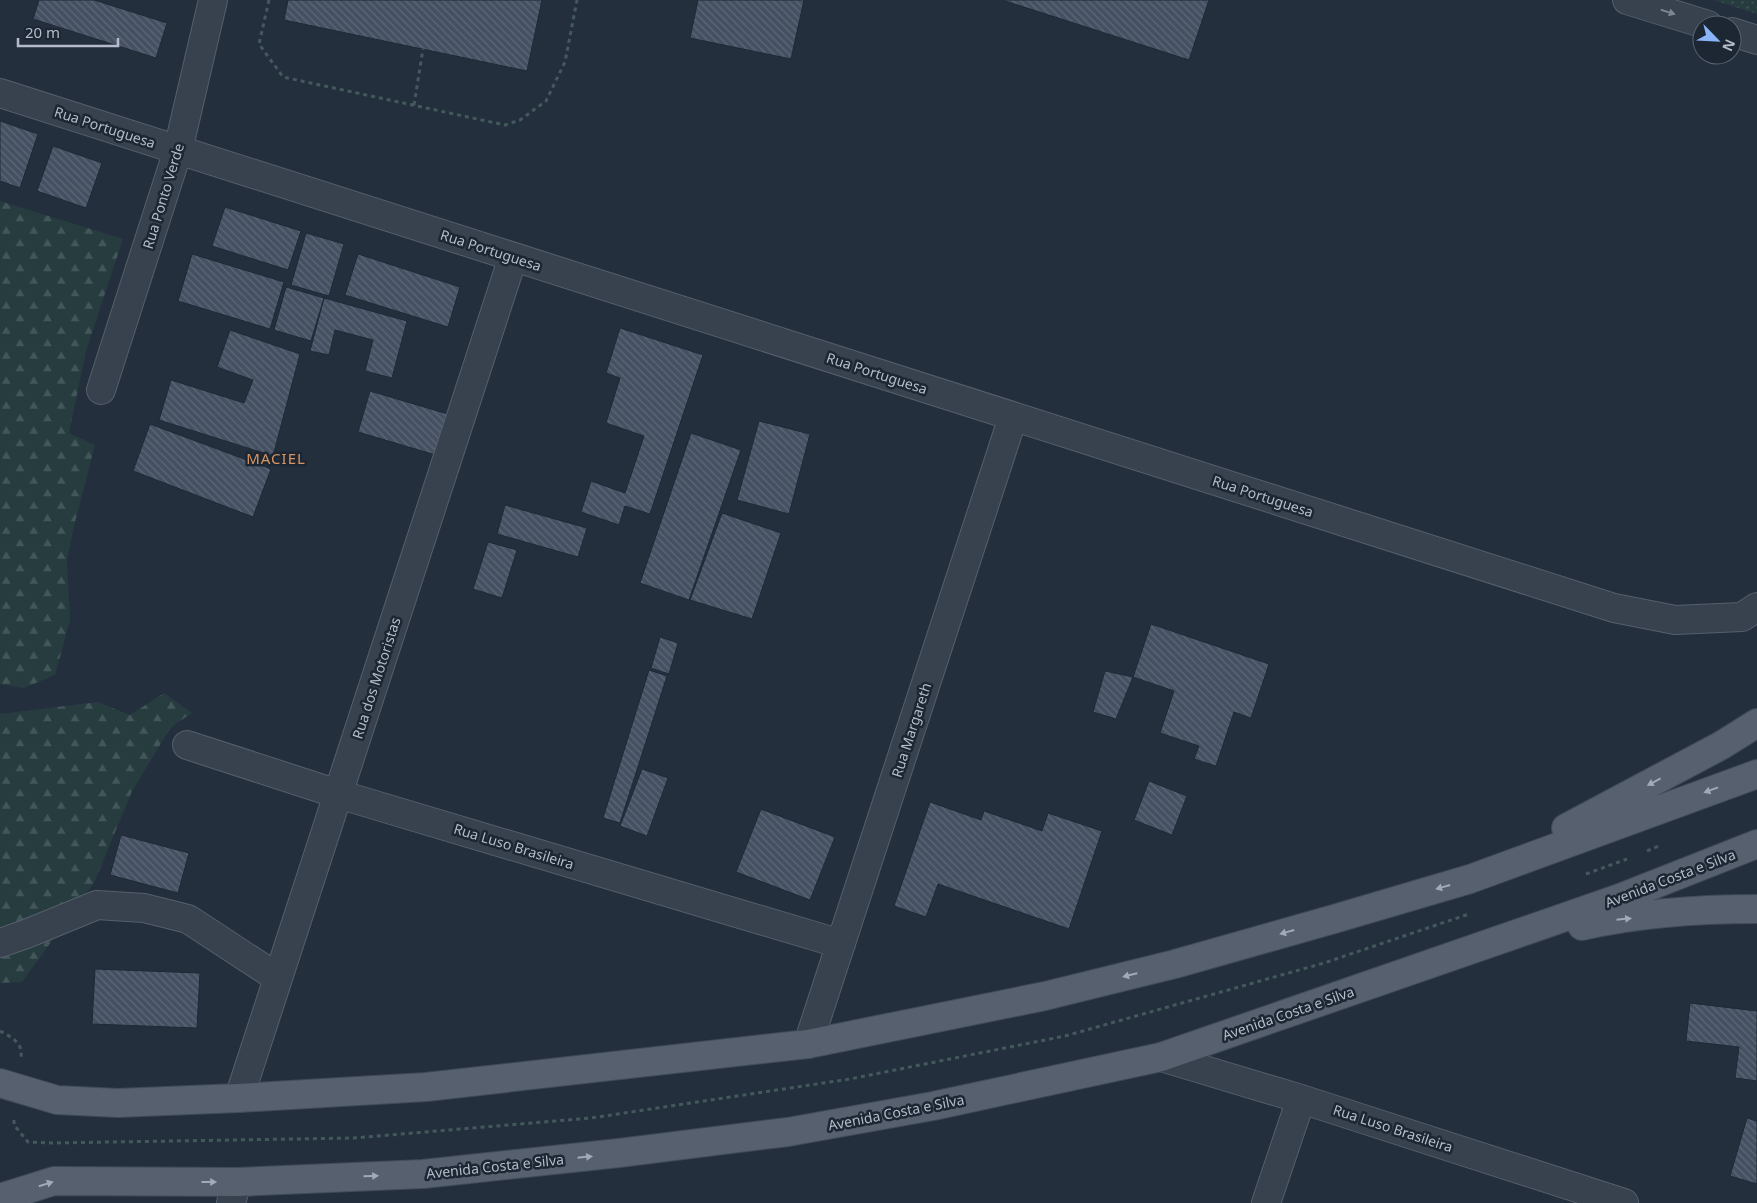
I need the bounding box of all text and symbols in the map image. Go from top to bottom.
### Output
one-way arrow [1660,9,1675,17]
scale bar [18,15,118,47]
north arrow [1692,15,1742,65]
text: 20 m [25,22,60,42]
text: N [1718,36,1740,55]
street label: Rua Portuguesa [52,102,158,152]
street label: Rua Ponto Verde [138,141,188,251]
street label: Rua Portuguesa [438,225,544,275]
street label: Rua Portuguesa [824,348,930,398]
district label: MACIEL [246,448,306,468]
street label: Rua Portuguesa [1210,471,1316,521]
street label: Rua dos Motoristas [347,615,405,741]
street label: Rua Margareth [887,680,935,780]
one-way arrow [1647,778,1661,786]
one-way arrow [1703,786,1718,794]
street label: Rua Luso Brasileira [451,819,577,873]
street label: Avenida Costa e Silva [1602,844,1738,912]
one-way arrow [1436,884,1451,892]
one-way arrow [1616,914,1632,922]
one-way arrow [1279,928,1295,936]
one-way arrow [1123,971,1138,979]
street label: Avenida Costa e Silva [1220,982,1356,1044]
street label: Avenida Costa e Silva [826,1089,966,1135]
street label: Rua Luso Brasileira [1331,1100,1455,1156]
street label: Avenida Costa e Silva [425,1149,565,1183]
one-way arrow [577,1153,593,1161]
one-way arrow [363,1172,379,1180]
one-way arrow [201,1178,217,1186]
one-way arrow [39,1179,54,1187]

